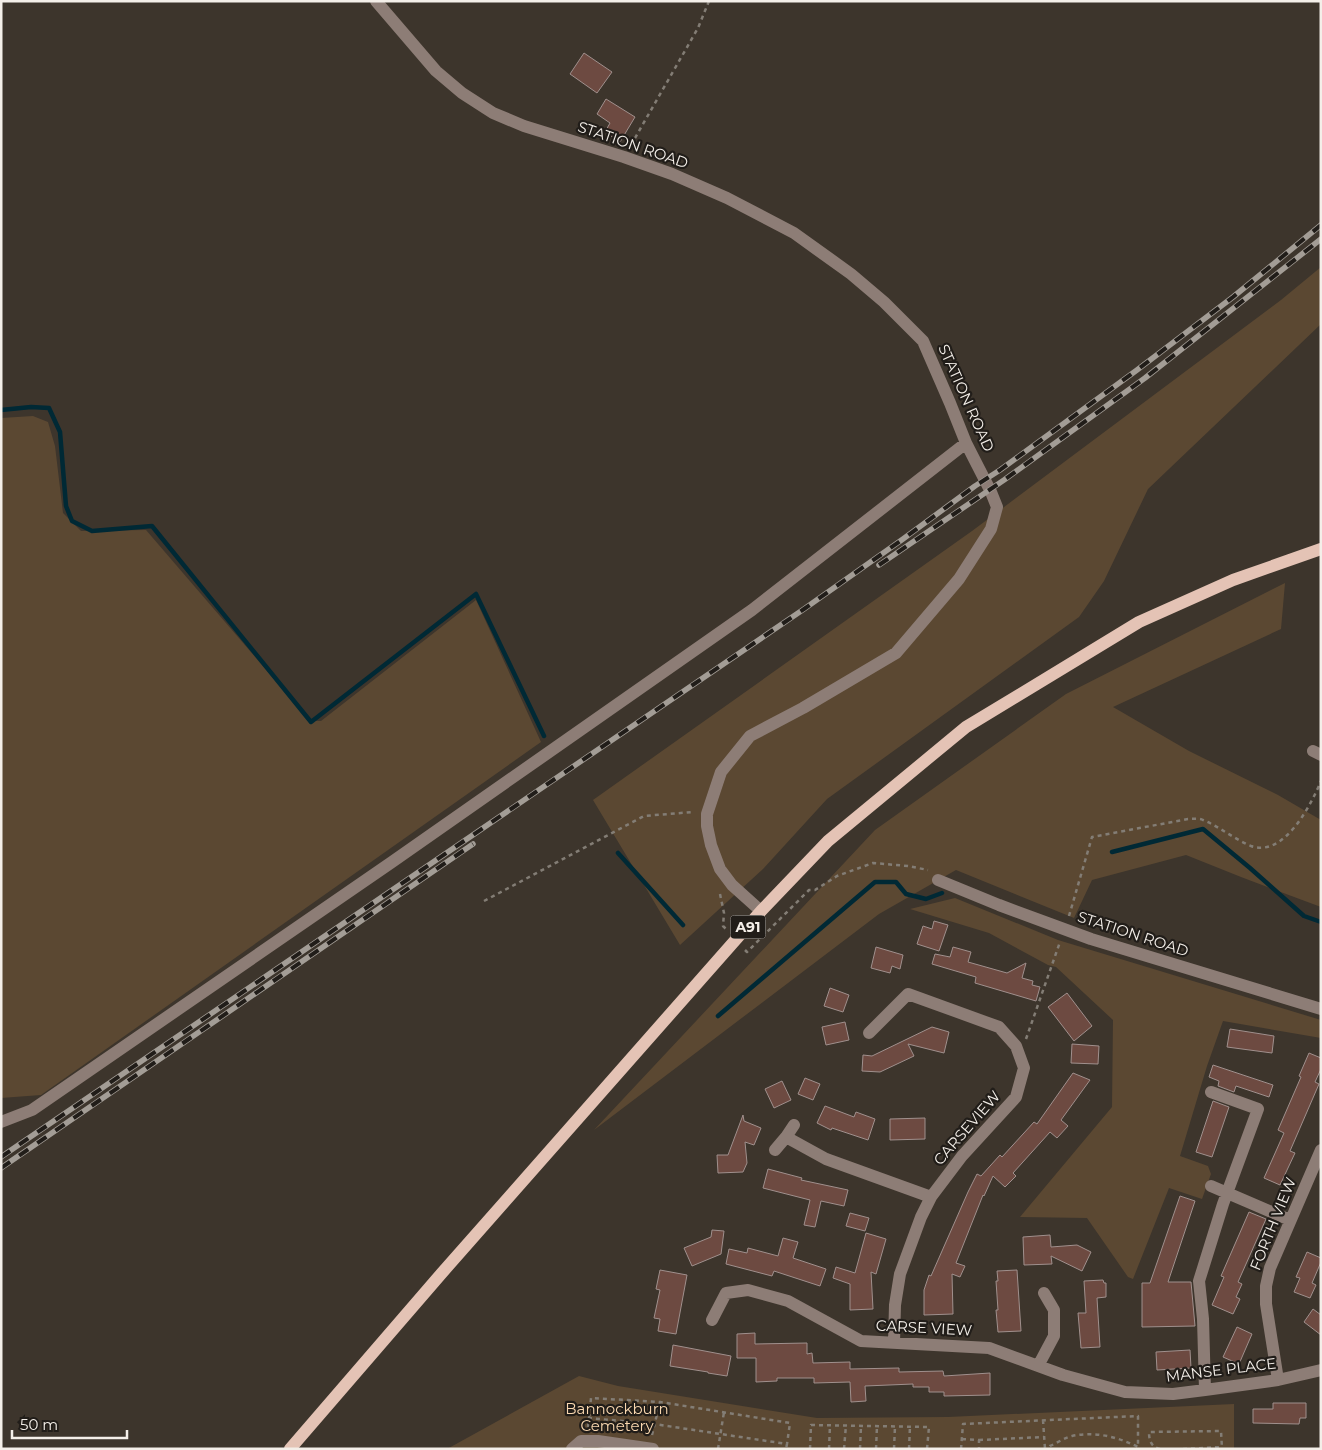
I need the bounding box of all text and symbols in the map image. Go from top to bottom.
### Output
street label: STATION ROAD [575,117,691,172]
street label: STATION ROAD [934,341,999,454]
street label: STATION ROAD [1075,907,1191,960]
road number: A91 [730,916,766,939]
street label: CARSEVIEW [929,1086,1004,1169]
street label: FORTH VIEW [1245,1174,1300,1273]
street label: CARSE VIEW [875,1315,973,1340]
street label: MANSE PLACE [1165,1353,1277,1386]
park label: Bannockburn Cemetery [565,1399,669,1435]
scale bar [12,1408,128,1440]
text: 50 m [20,1415,58,1434]

